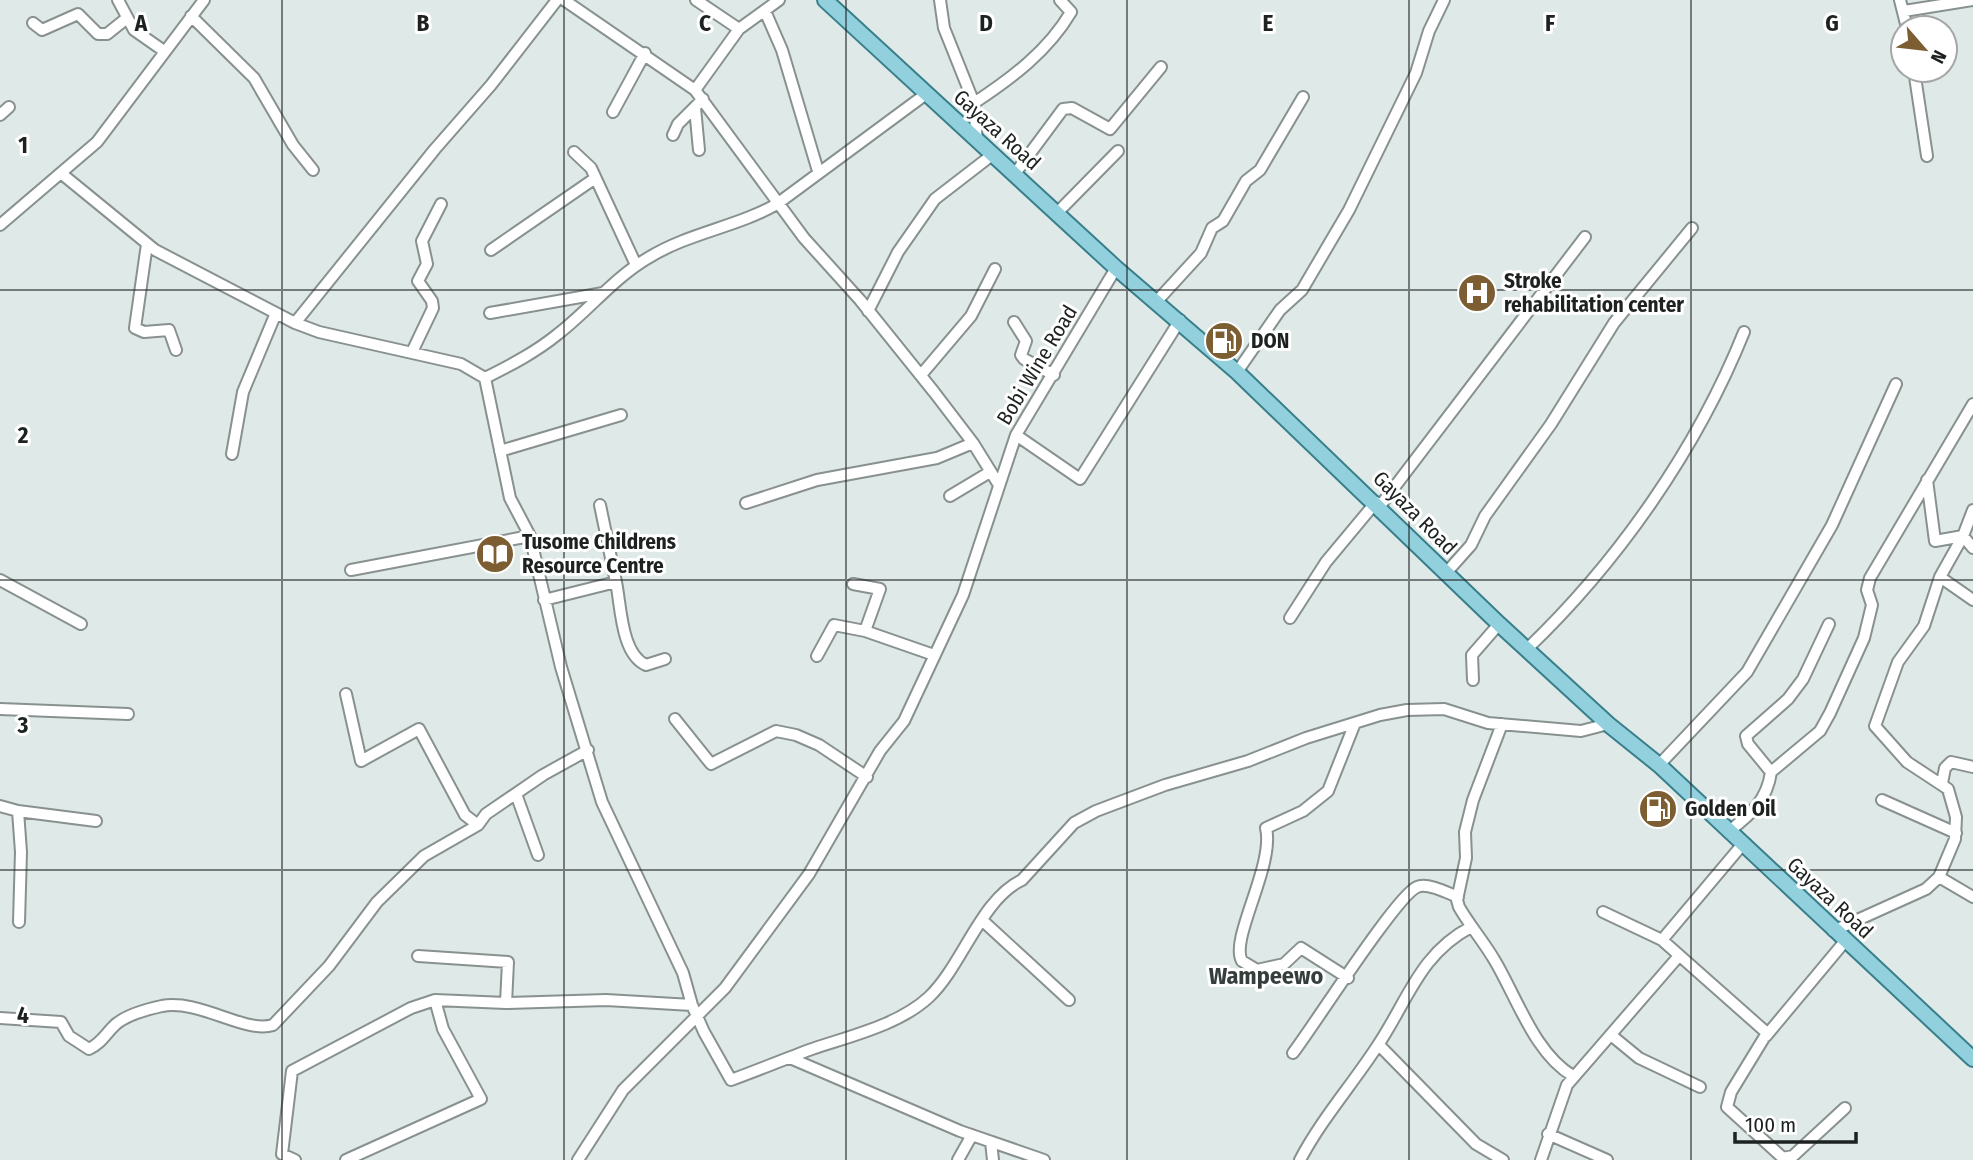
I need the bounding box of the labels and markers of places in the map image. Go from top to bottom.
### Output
place label: Stroke rehabilitation center [1504,268,1684,318]
hospital icon: Stroke rehabilitation center [1456,272,1498,314]
fuel station icon: DON [1203,320,1245,362]
place label: DON [1251,328,1289,354]
place label: Tusome Childrens Resource Centre [522,529,676,579]
library icon: Tusome Childrens Resource Centre [474,533,516,575]
fuel station icon: Golden Oil [1637,788,1679,830]
place label: Golden Oil [1685,796,1776,822]

